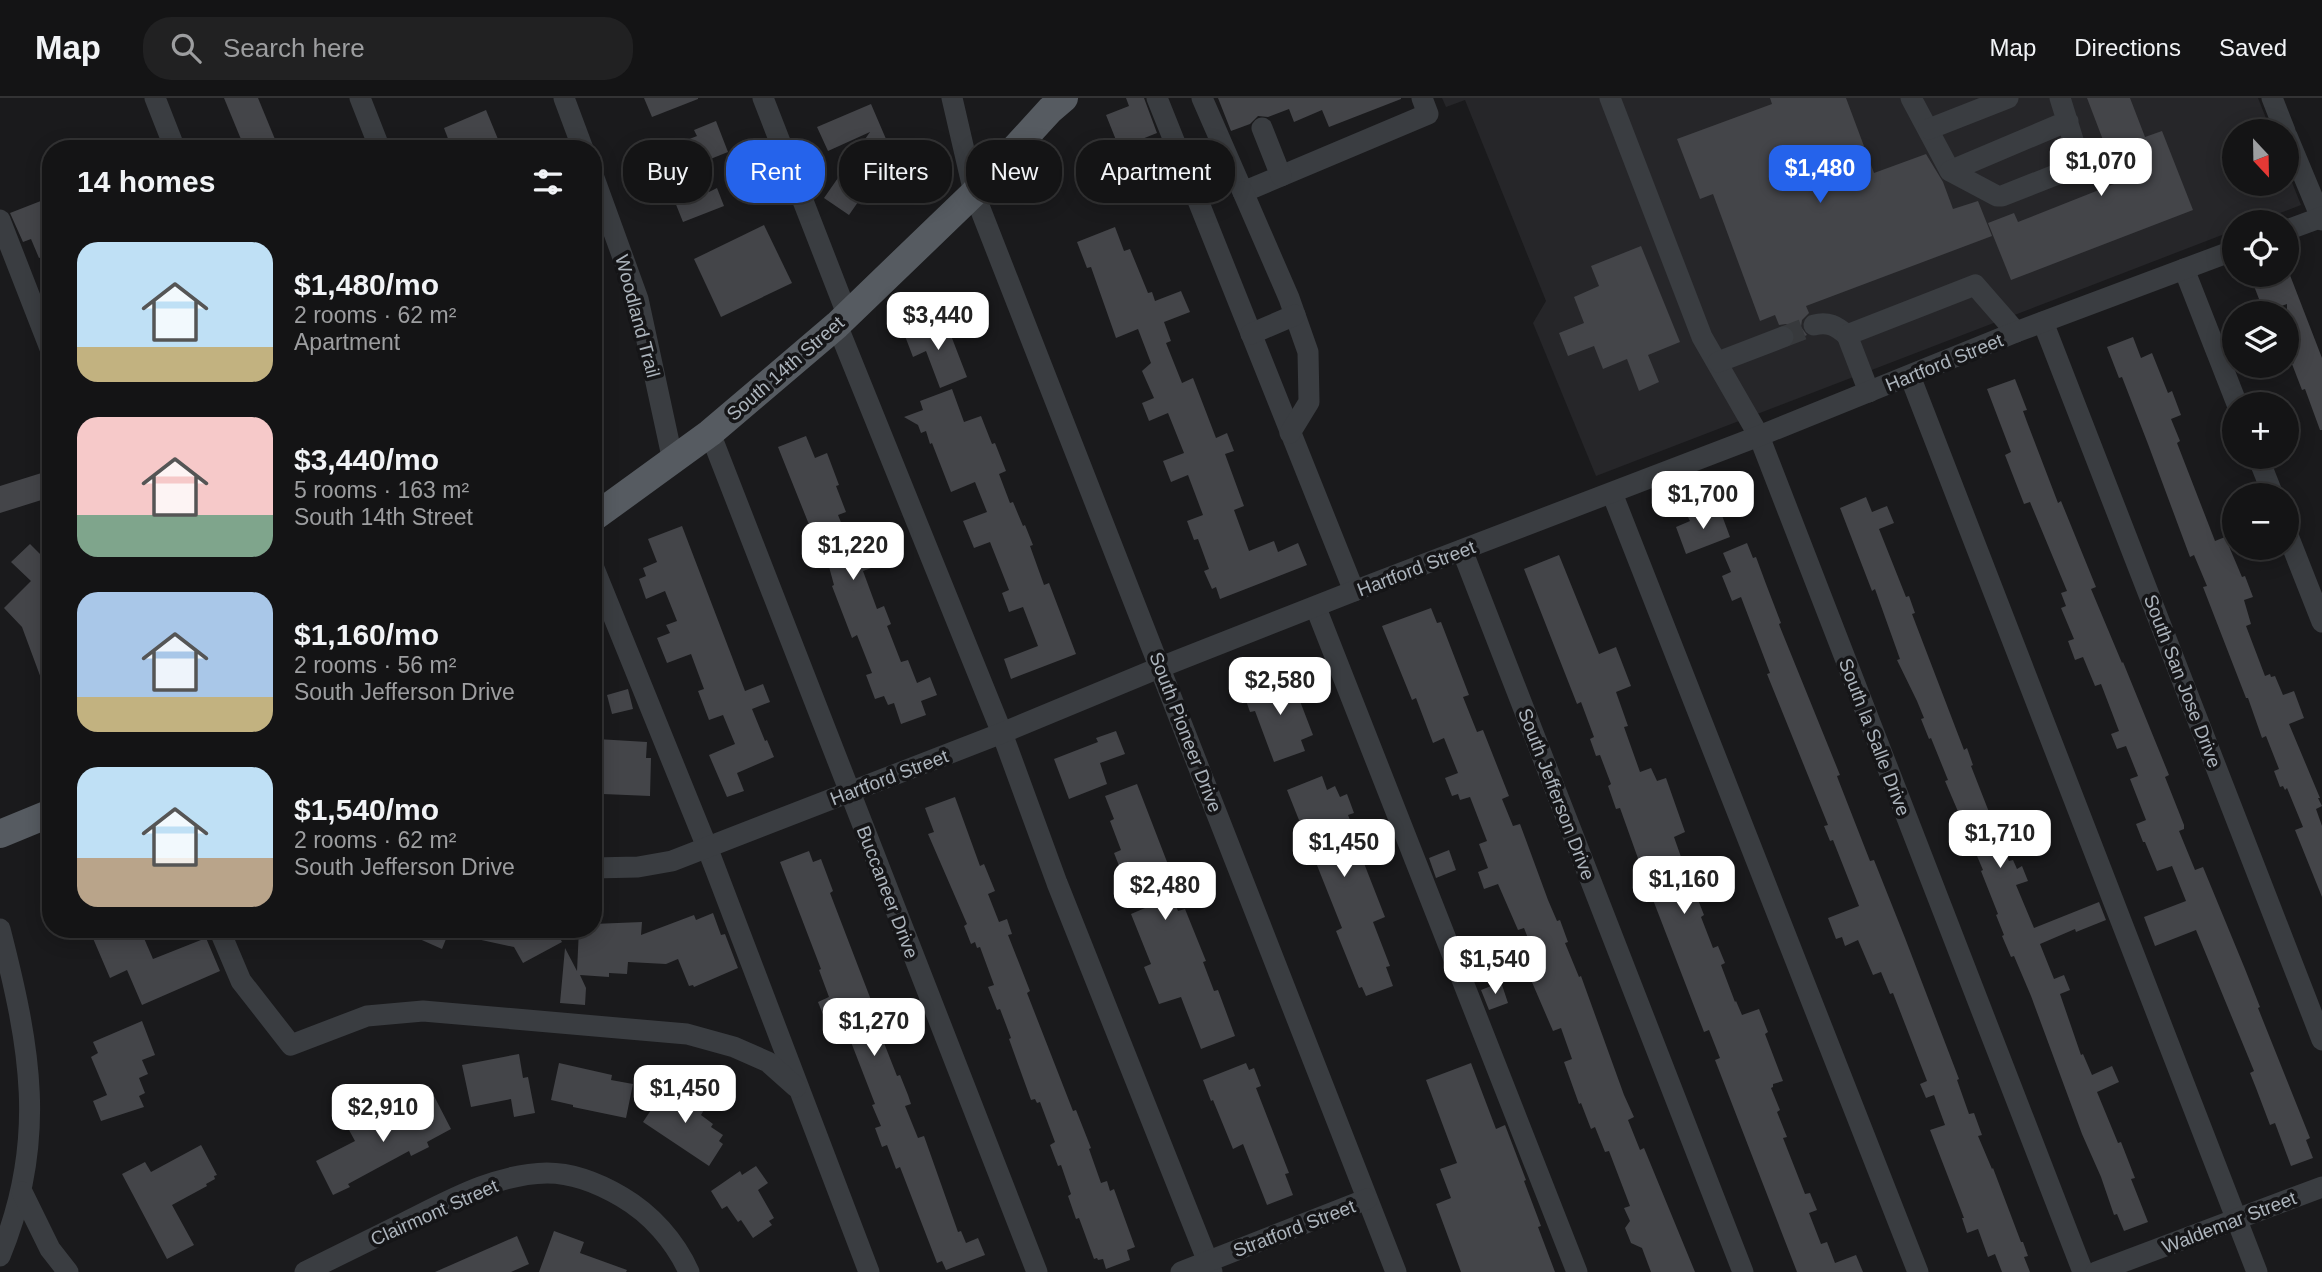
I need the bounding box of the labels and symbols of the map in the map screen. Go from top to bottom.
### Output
north arrow [2222,119,2300,196]
pin: $1,070 [2044,139,2158,198]
pin: $1,480 [1763,146,1877,205]
street label: Woodland Trail [611,252,664,380]
pin: $3,440 [881,292,995,352]
street label: South 14th Street [723,311,849,425]
street label: Hartford Street [1882,329,2007,396]
pin: $1,700 [1646,472,1760,531]
pin: $1,220 [796,522,910,582]
street label: Hartford Street [1354,536,1479,601]
street label: South San Jose Drive [2140,592,2225,771]
street label: South Pioneer Drive [1145,649,1226,815]
street label: South la Salle Drive [1835,656,1914,819]
pin: $2,580 [1223,658,1337,717]
street label: South Jefferson Drive [1514,705,1599,883]
street label: Hartford Street [827,745,952,810]
pin: $1,710 [1943,810,2057,870]
pin: $1,450 [1287,820,1401,879]
street label: Buccaneer Drive [853,823,923,962]
pin: $1,160 [1627,856,1741,916]
pin: $2,480 [1108,862,1222,922]
pin: $1,540 [1438,936,1552,996]
pin: $1,270 [817,998,931,1058]
pin: $1,450 [628,1066,742,1125]
pin: $2,910 [326,1084,440,1144]
street label: Clairmont Street [367,1175,502,1250]
street label: Waldemar Street [2159,1187,2300,1258]
street label: Stratford Street [1230,1195,1359,1261]

